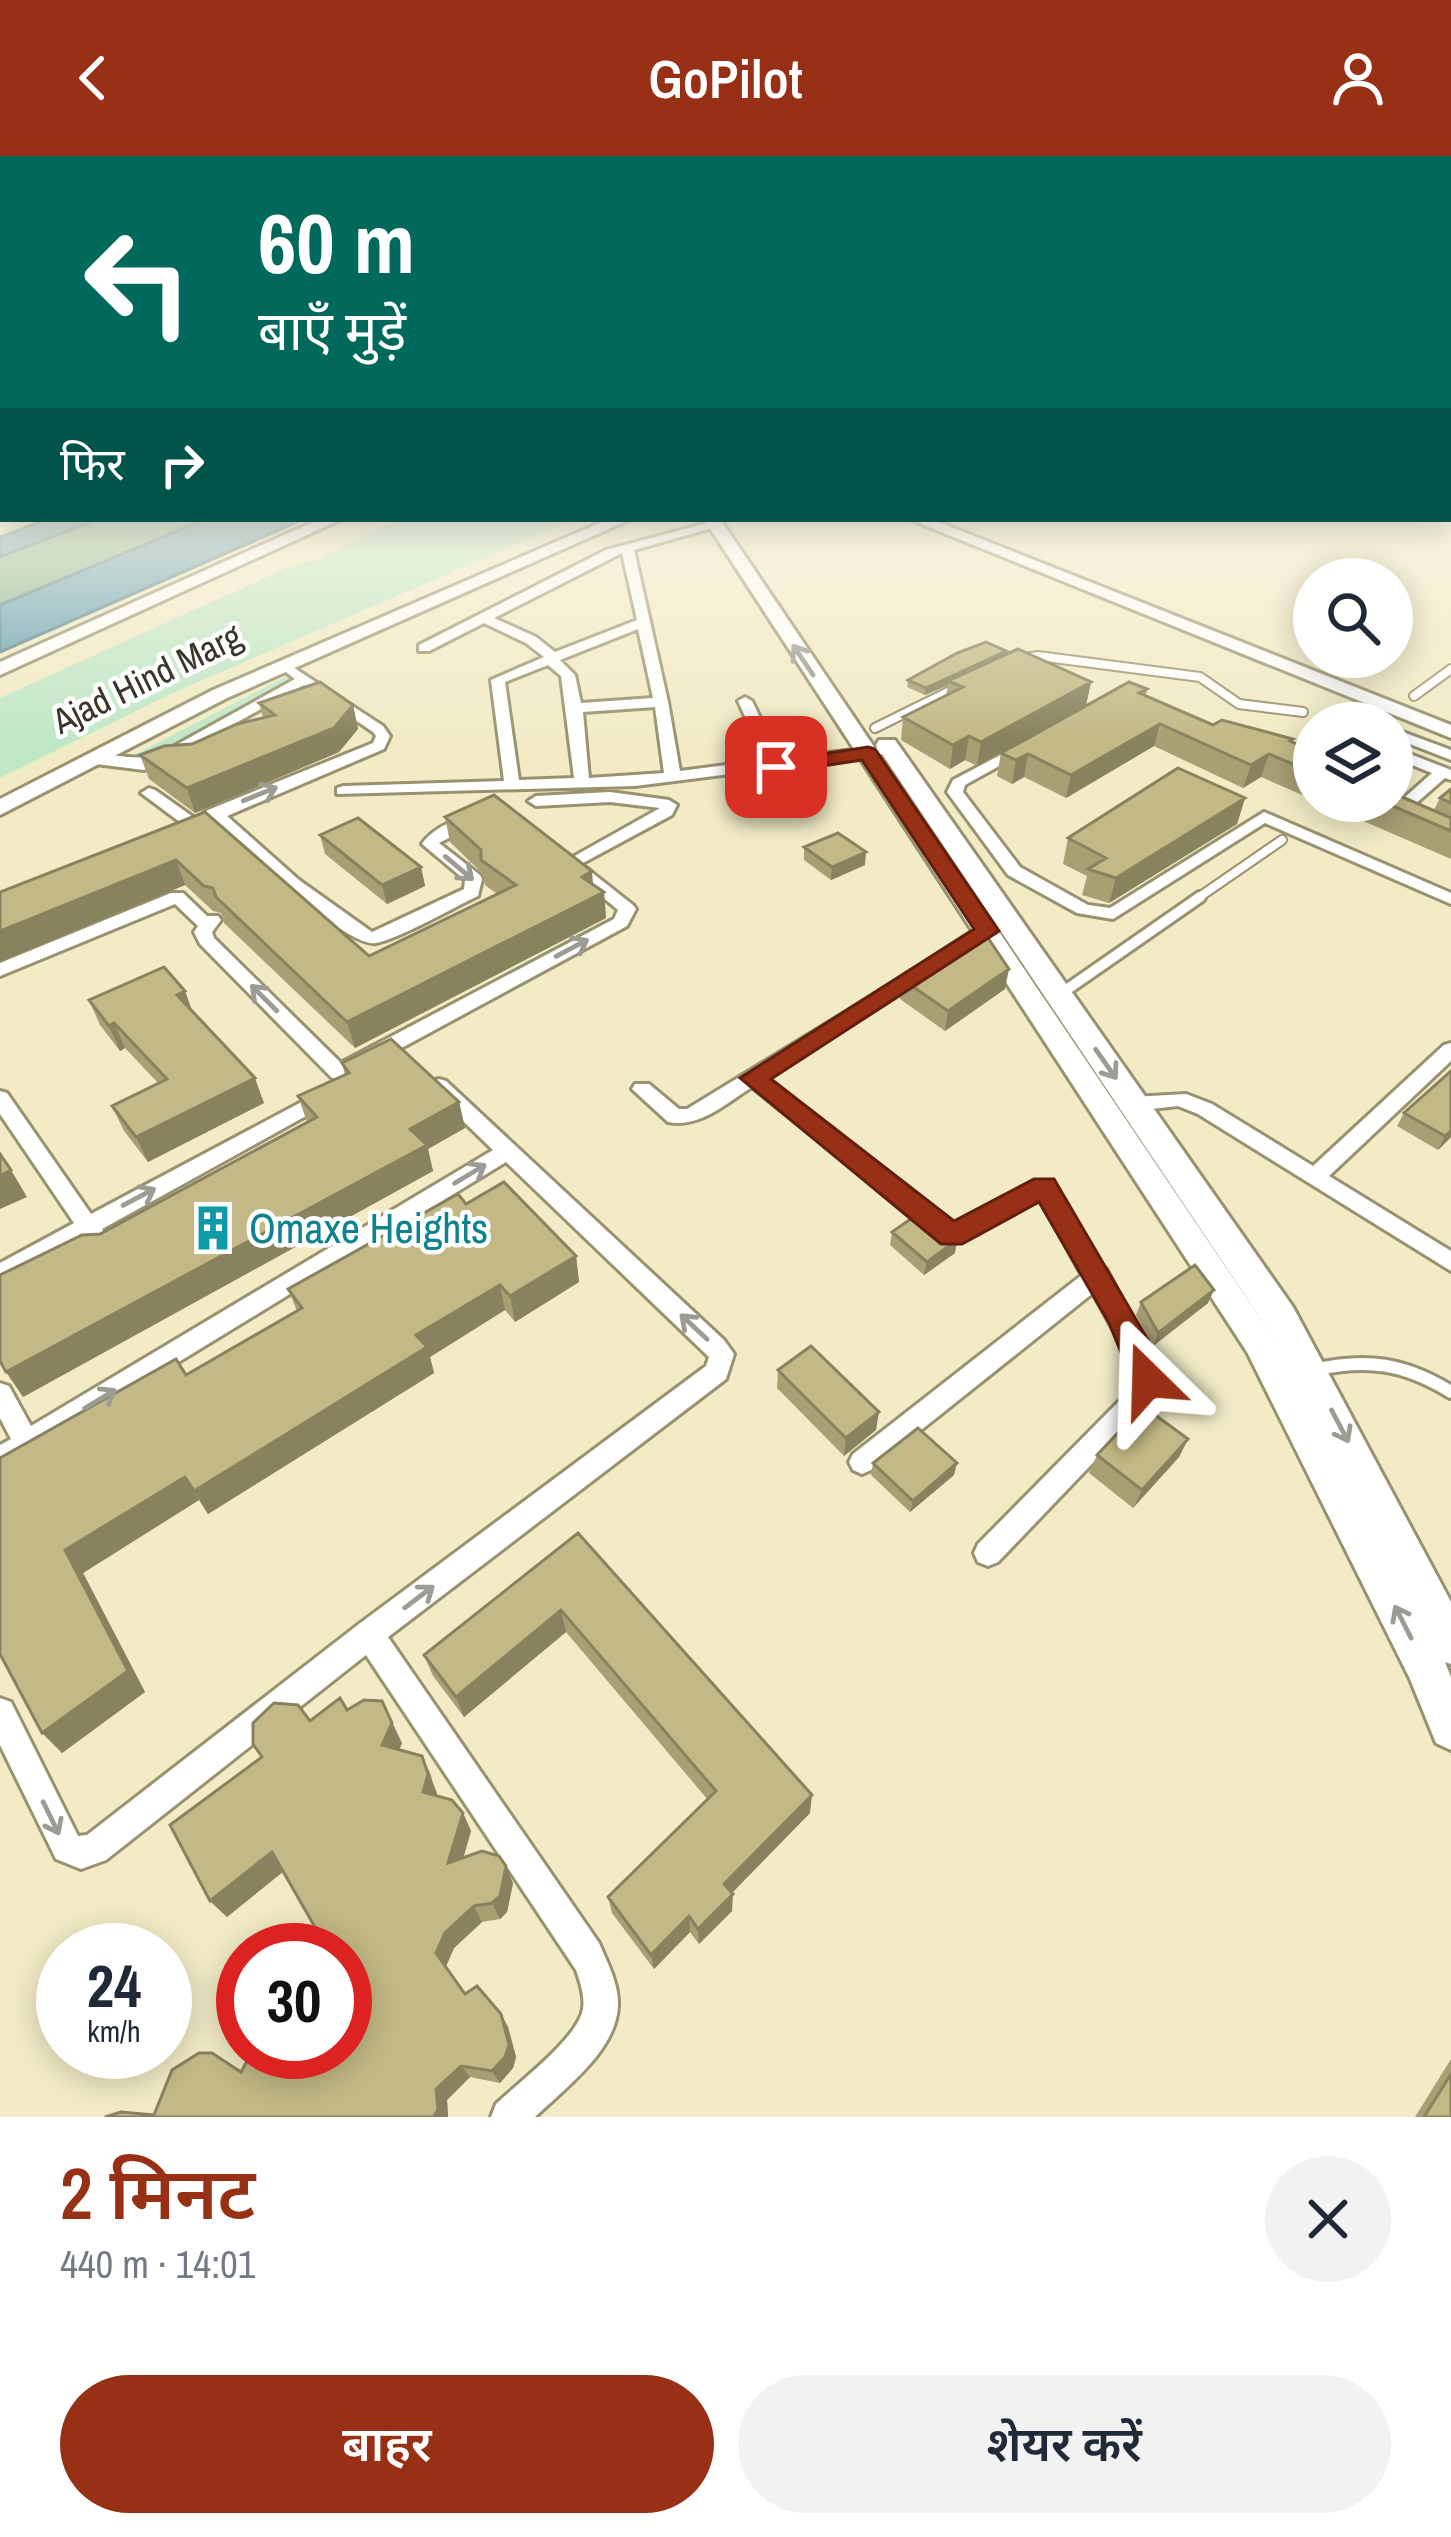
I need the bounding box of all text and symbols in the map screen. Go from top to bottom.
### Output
text: GoPilot [648,42,803,115]
icon: back [60,45,126,111]
icon: person [1325,45,1391,111]
text: 60 m [258,186,415,299]
icon: left [60,204,216,360]
text: बाएँ मुड़ें [258,294,406,367]
icon: right [149,432,215,498]
text: फिर [60,433,125,494]
map controls [1293,558,1413,822]
button: search [1293,558,1413,678]
street label: Ajad Hind Marg [43,611,250,745]
one-way arrow [791,644,816,678]
button: layers [1293,702,1413,822]
pin [725,716,827,818]
icon: arrive [743,734,809,800]
one-way arrow [241,782,278,804]
one-way arrow [443,854,474,882]
one-way arrow [554,936,589,959]
one-way arrow [250,984,279,1013]
one-way arrow [1093,1047,1118,1080]
one-way arrow [452,1162,487,1186]
one-way arrow [121,1185,156,1208]
place label: Omaxe Heights [249,1200,488,1256]
building icon: Omaxe Heights [188,1203,238,1253]
one-way arrow [680,1313,710,1342]
position arrow [1085,1317,1211,1443]
one-way arrow [83,1386,117,1410]
one-way arrow [1329,1408,1352,1443]
one-way arrow [402,1584,435,1610]
one-way arrow [1390,1604,1413,1640]
one-way arrow [41,1799,63,1835]
speed limit sign: 30 [216,1923,372,2079]
text: 24 [87,1945,141,2026]
text: km/h [87,2011,141,2051]
text: 2 मिनट [60,2144,255,2241]
button: close [1265,2156,1391,2282]
text: 440 m · 14:01 [60,2238,256,2290]
button: बाहर [60,2375,714,2513]
button: शेयर करें [738,2375,1391,2513]

